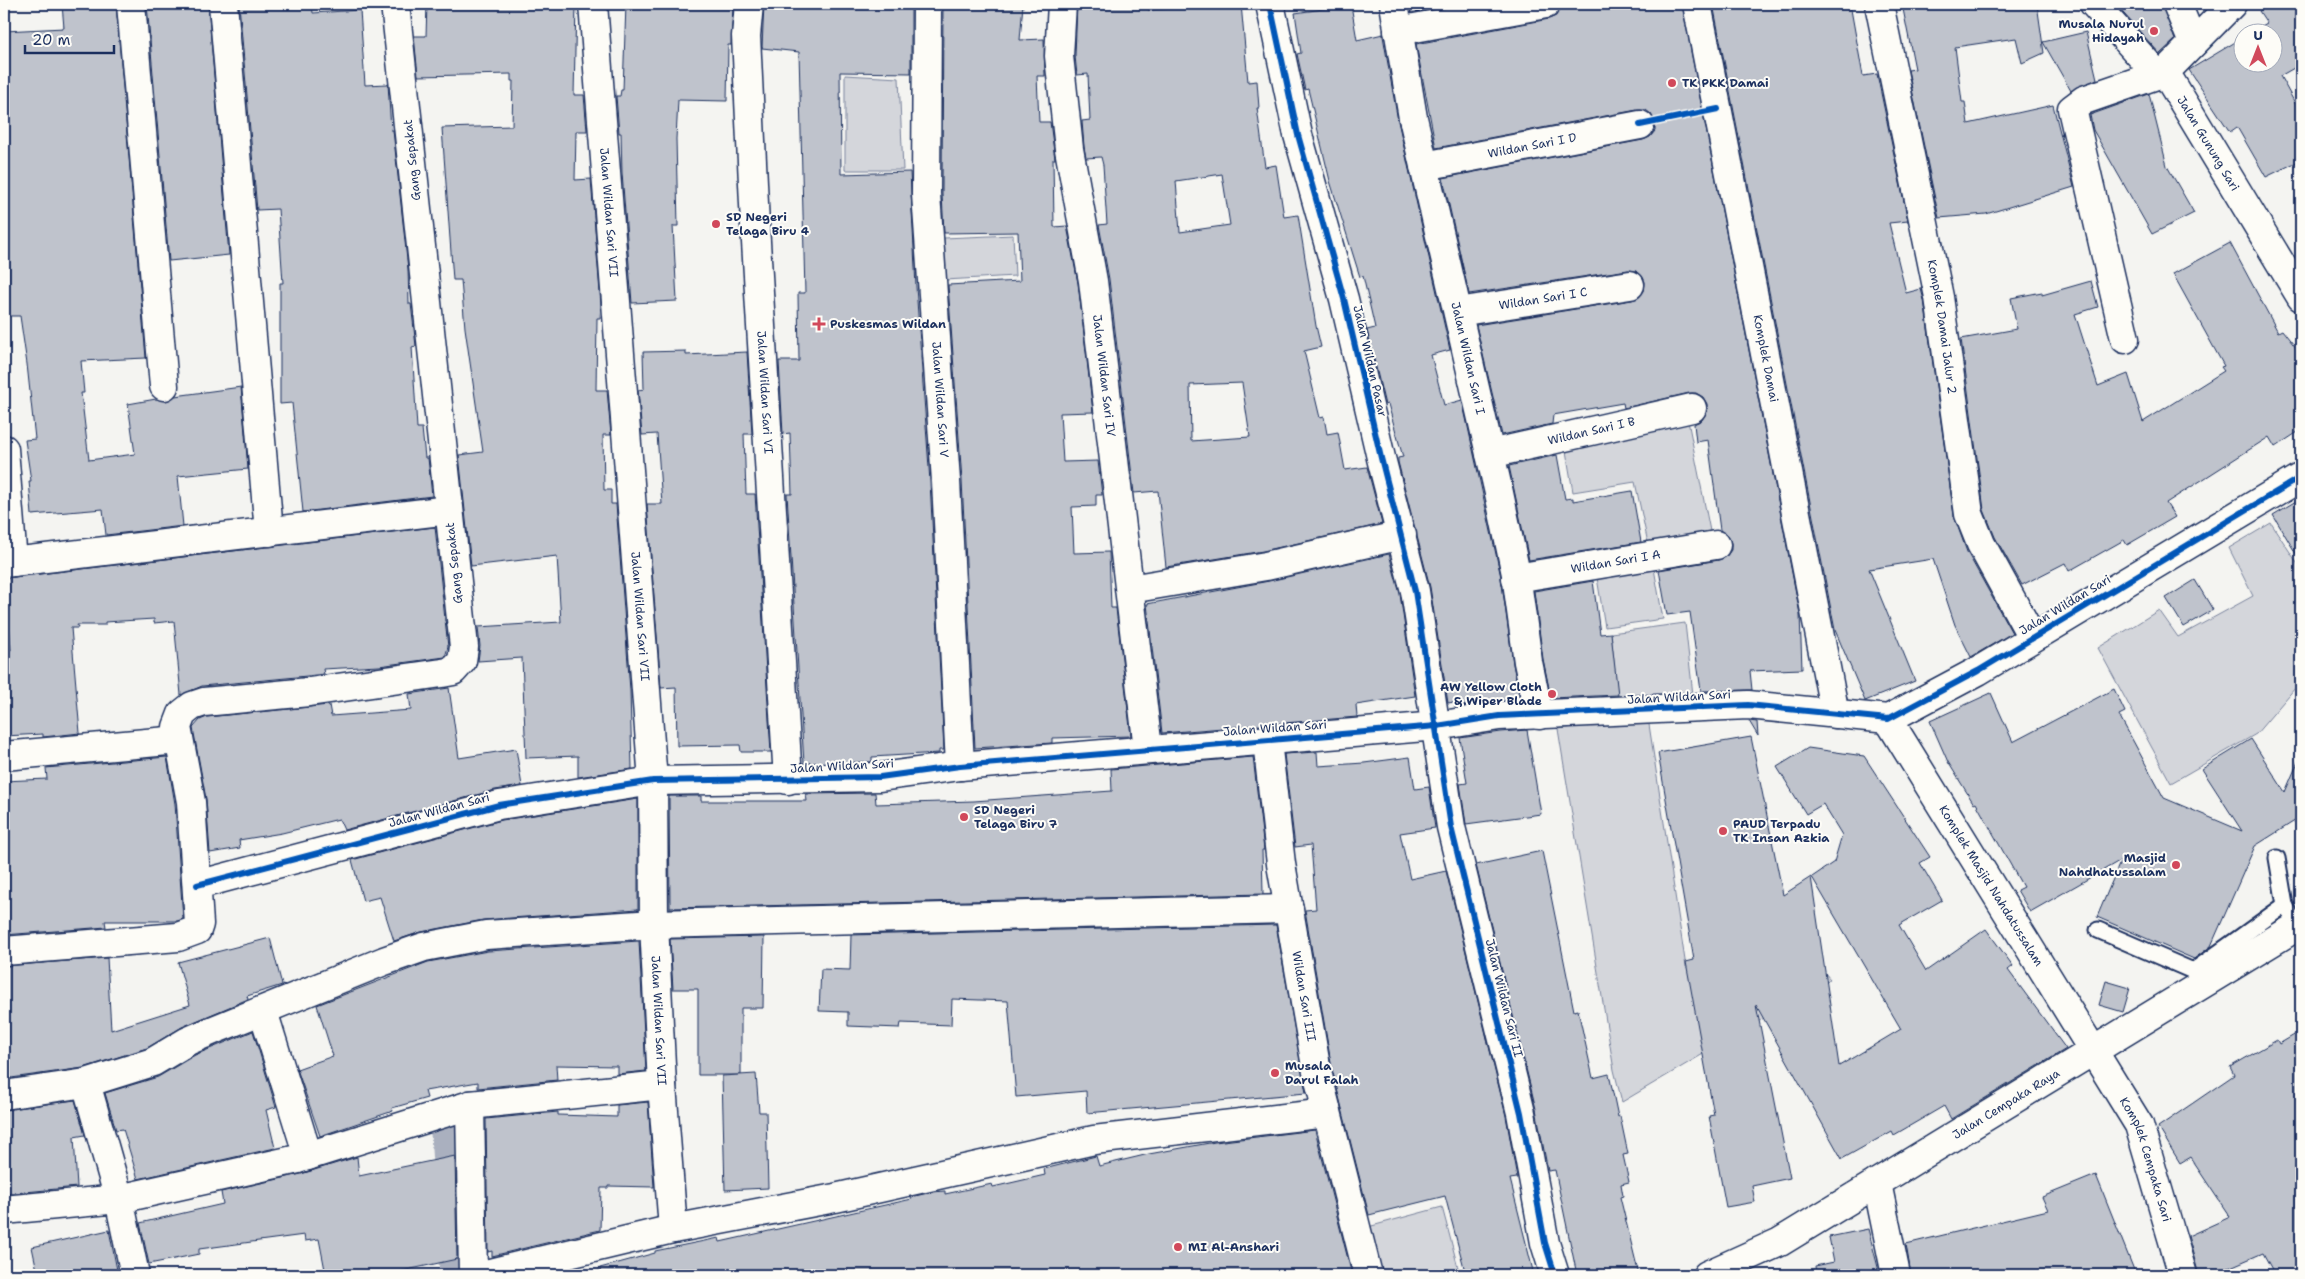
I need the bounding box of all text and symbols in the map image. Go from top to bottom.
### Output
place label: Musala Nurul Hidayah [2059,16,2144,46]
scale bar [25,22,114,54]
north arrow [2232,22,2282,72]
marker: Musala Nurul Hidayah [2148,25,2160,37]
text: U [2253,26,2263,44]
text: 20 m [32,30,71,50]
place label: TK PKK Damai [1682,75,1769,91]
marker: TK PKK Damai [1666,77,1678,89]
street label: Jalan Gunung Sari [2173,93,2243,194]
street label: Gang Sepakat [400,119,424,201]
street label: Wildan Sari I D [1486,129,1578,162]
street label: Jalan Wildan Sari VII [596,147,622,278]
place label: SD Negeri Telaga Biru 4 [726,209,810,239]
marker: SD Negeri Telaga Biru 4 [710,218,722,230]
street label: Komplek Damai Jalur 2 [1924,258,1960,395]
street label: Wildan Sari I C [1498,284,1588,314]
street label: Jalan Wildan Sari I [1447,300,1489,416]
street label: Jalan Wildan Pasar [1349,304,1391,419]
street label: Komplek Damai [1750,313,1782,404]
street label: Jalan Wildan Sari IV [1089,314,1119,438]
place label: Puskesmas Wildan [830,316,946,332]
marker: Puskesmas Wildan [812,317,826,331]
street label: Jalan Wildan Sari VI [753,330,777,455]
street label: Jalan Wildan Sari V [928,341,952,458]
street label: Wildan Sari I B [1546,413,1637,449]
street label: Gang Sepakat [442,522,466,604]
street label: Wildan Sari I A [1570,546,1662,577]
street label: Jalan Wildan Sari VII [627,551,653,682]
street label: Jalan Wildan Sari [2016,571,2114,639]
place label: AW Yellow Cloth & Wiper Blade [1440,679,1542,709]
street label: Jalan Wildan Sari [1627,686,1731,708]
marker: AW Yellow Cloth & Wiper Blade [1546,688,1558,700]
street label: Jalan Wildan Sari [1222,716,1328,740]
street label: Jalan Wildan Sari [790,755,894,777]
street label: Jalan Wildan Sari [387,789,491,831]
place label: SD Negeri Telaga Biru 7 [974,802,1058,832]
street label: Komplek Masjid Nahdatussalam [1935,802,2047,969]
marker: SD Negeri Telaga Biru 7 [958,811,970,823]
place label: PAUD Terpadu TK Insan Azkia [1733,816,1830,846]
marker: PAUD Terpadu TK Insan Azkia [1717,825,1729,837]
place label: Masjid Nahdhatussalam [2059,850,2166,880]
marker: Masjid Nahdhatussalam [2170,859,2182,871]
street label: Jalan Wildan Sari II [1482,937,1527,1059]
street label: Wildan Sari III [1288,950,1320,1043]
street label: Jalan Wildan Sari VII [648,955,670,1086]
place label: Musala Darul Falah [1285,1058,1359,1088]
street label: Jalan Cempaka Raya [1949,1065,2063,1143]
marker: Musala Darul Falah [1269,1067,1281,1079]
street label: Komplek Cempaka Sari [2116,1094,2175,1224]
place label: MI Al-Anshari [1188,1239,1279,1255]
marker: MI Al-Anshari [1172,1241,1184,1253]

